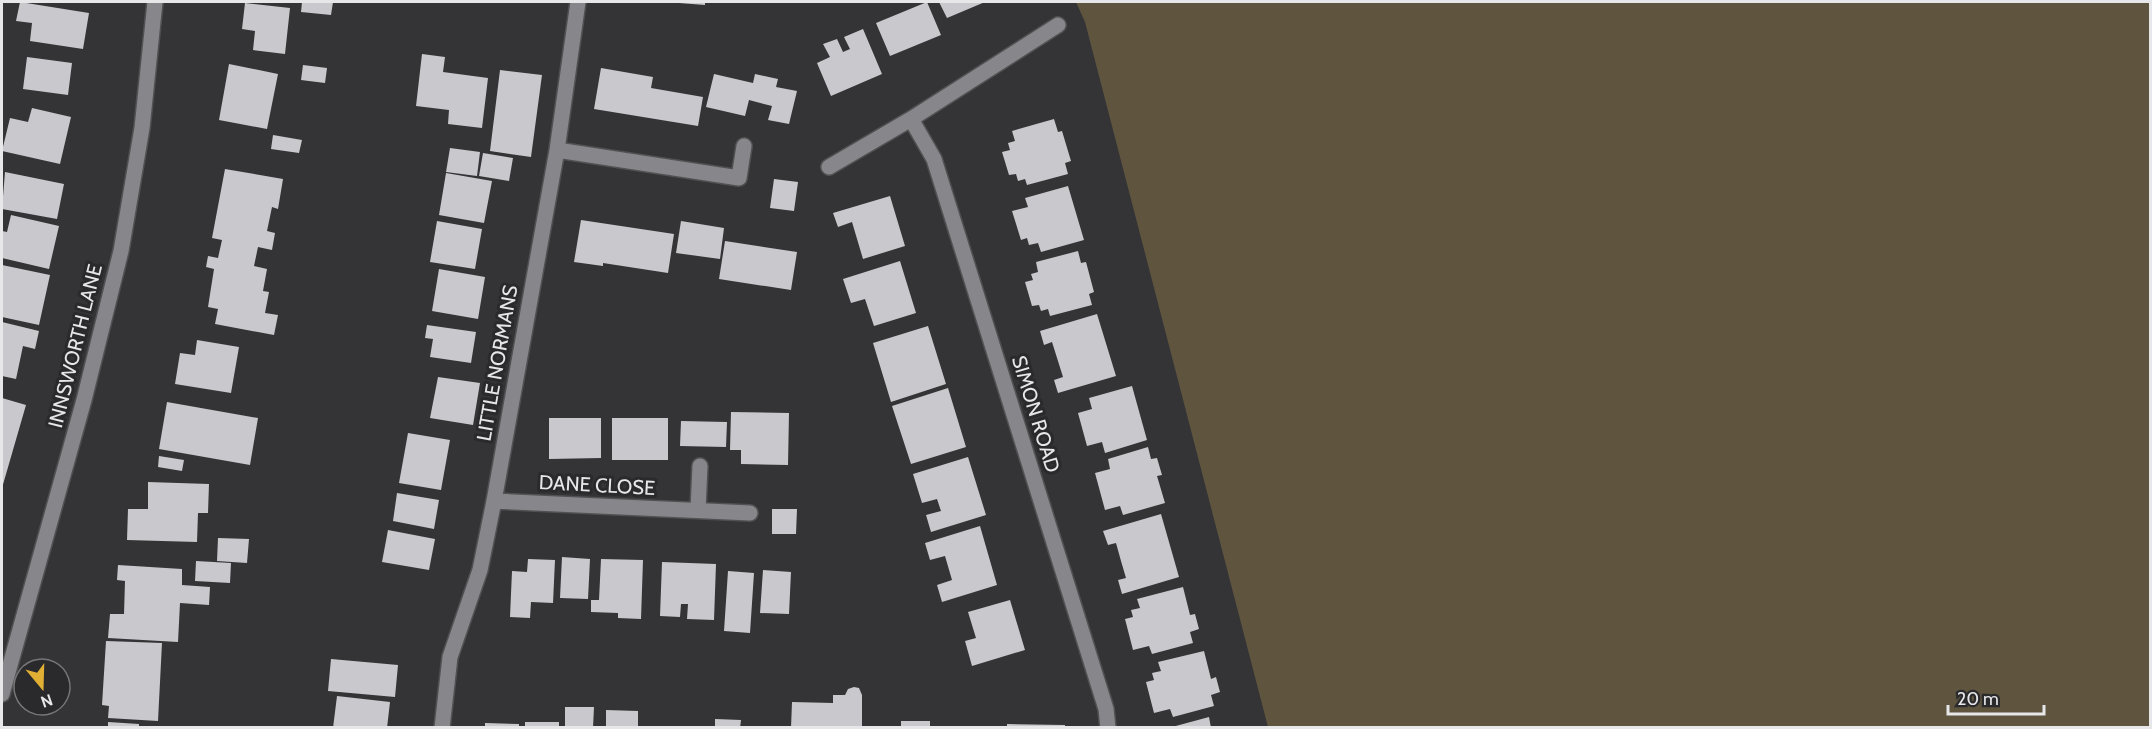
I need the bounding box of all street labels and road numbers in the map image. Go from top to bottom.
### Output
street label: INNSWORTH LANE [43,262,107,430]
street label: LITTLE NORMANS [471,283,523,443]
street label: SIMON ROAD [1007,353,1065,475]
street label: DANE CLOSE [538,470,656,500]

